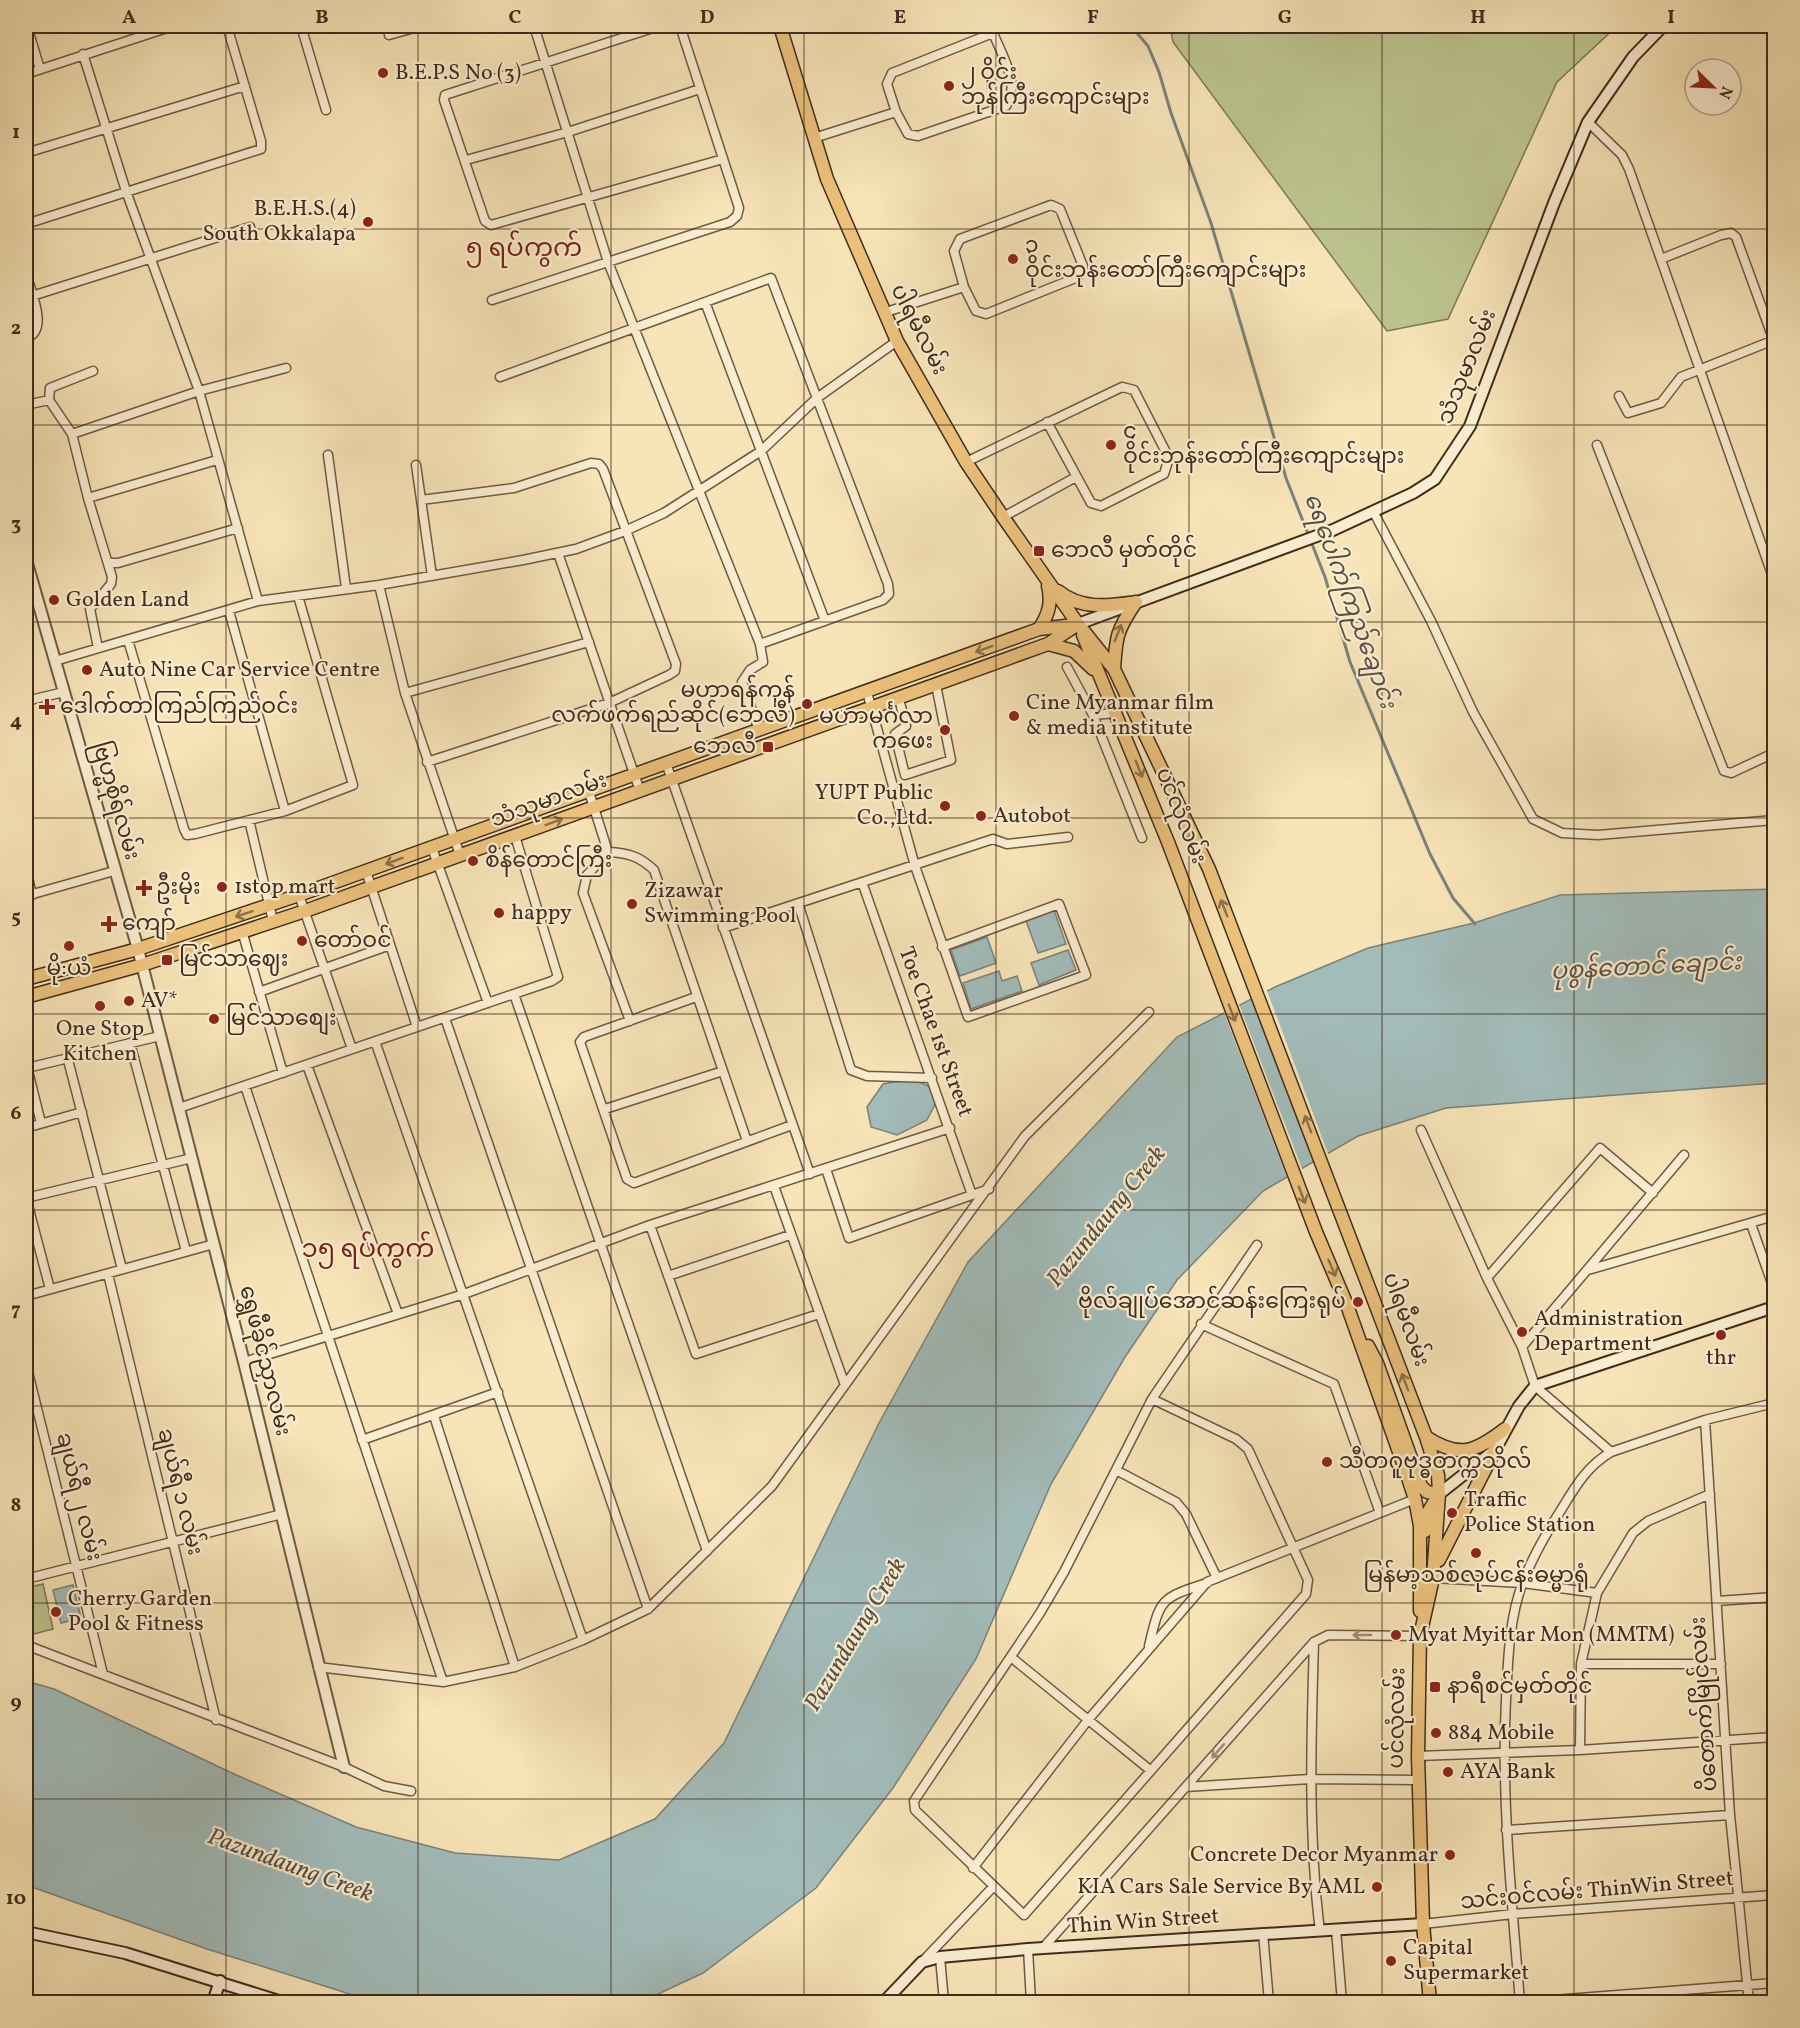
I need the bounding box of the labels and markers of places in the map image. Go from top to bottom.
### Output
place label: ၂ ဝိုင်း ဘုန်ကြီးကျောင်းများ [961,56,1150,115]
place label: B.E.P.S No (3) [395,58,521,89]
marker: B.E.P.S No (3) [376,66,390,80]
marker: ၂ ဝိုင်း ဘုန်ကြီးကျောင်းများ [942,79,956,93]
place label: B.E.H.S.(4) South Okkalapa [202,194,356,250]
marker: B.E.H.S.(4) South Okkalapa [361,215,375,229]
place label: ၃ ဝိုင်းဘုန်းတော်ကြီးကျောင်းများ [1025,231,1306,288]
marker: ၃ ဝိုင်းဘုန်းတော်ကြီးကျောင်းများ [1006,252,1020,266]
place label: ၄ ဝိုင်းဘုန်းတော်ကြီးကျောင်းများ [1123,417,1404,474]
marker: ၄ ဝိုင်းဘုန်းတော်ကြီးကျောင်းများ [1104,438,1118,452]
place label: ဘေလီ မှတ်တိုင် [1051,534,1197,567]
marker: ဘေလီ မှတ်တိုင် [1032,544,1046,558]
place label: Golden Land [66,585,189,616]
marker: Golden Land [47,593,61,607]
place label: Auto Nine Car Service Centre [99,655,380,686]
marker: Auto Nine Car Service Centre [80,663,94,677]
place label: မဟာရန်ကုန် လက်ဖက်ရည်ဆိုင်(ဘေလီ) [551,674,795,732]
place label: Cine Myanmar film & media institute [1026,688,1214,744]
place label: ဒေါက်တာကြည်ကြည်ဝင်း [60,690,298,723]
marker: မဟာရန်ကုန် လက်ဖက်ရည်ဆိုင်(ဘေလီ) [800,697,814,711]
marker: ဒေါက်တာကြည်ကြည်ဝင်း [38,698,56,716]
place label: မဟာမင်္ဂလာ ကဖေး [819,701,933,758]
marker: Cine Myanmar film & media institute [1007,709,1021,723]
marker: မဟာမင်္ဂလာ ကဖေး [938,723,952,737]
place label: ဘေလီ [693,730,756,763]
marker: ဘေလီ [761,740,775,754]
place label: YUPT Public Co.,Ltd. [815,778,933,834]
marker: YUPT Public Co.,Ltd. [938,799,952,813]
place label: Autobot [993,801,1071,832]
marker: Autobot [974,809,988,823]
place label: စိန်တောင်ကြီး [485,844,612,877]
marker: စိန်တောင်ကြီး [466,854,480,868]
place label: ဦးမိုး [156,871,201,904]
place label: 1stop mart [234,872,336,903]
place label: Zizawar Swimming Pool [644,876,796,932]
marker: 1stop mart [215,880,229,894]
marker: ဦးမိုး [137,881,151,895]
marker: Zizawar Swimming Pool [625,897,639,911]
place label: happy [511,898,572,929]
marker: happy [492,906,506,920]
place label: ကျော် [122,907,176,941]
marker: ကျော် [100,915,118,933]
place label: တော်ဝင် [314,924,391,957]
marker: တော်ဝင် [295,934,309,948]
marker: မို:ယံ [62,939,76,953]
place label: မြင်သာဈေး [179,943,288,976]
place label: မို:ယံ [47,952,91,985]
marker: မြင်သာဈေး [160,953,174,967]
place label: AV* [141,986,178,1017]
marker: AV* [122,994,136,1008]
marker: One Stop Kitchen [93,999,107,1013]
place label: မြင်သာစျေး [226,1002,337,1036]
marker: မြင်သာစျေး [207,1012,221,1026]
place label: One Stop Kitchen [56,1014,144,1070]
place label: ဗိုလ်ချုပ်အောင်ဆန်းကြေးရုပ် [1078,1285,1346,1319]
marker: ဗိုလ်ချုပ်အောင်ဆန်းကြေးရုပ် [1351,1295,1365,1309]
place label: Administration Department [1534,1304,1683,1360]
marker: Administration Department [1515,1325,1529,1339]
marker: thr [1714,1328,1728,1342]
place label: thr [1706,1343,1736,1374]
place label: သီတဂူဗုဒ္ဓတက္ကသိုလ် [1339,1445,1531,1478]
marker: သီတဂူဗုဒ္ဓတက္ကသိုလ် [1320,1455,1334,1469]
place label: Traffic Police Station [1464,1485,1595,1541]
marker: Traffic Police Station [1445,1506,1459,1520]
marker: မြန်မာ့သစ်လုပ်ငန်းဓမ္မာရုံ [1469,1546,1483,1560]
place label: မြန်မာ့သစ်လုပ်ငန်းဓမ္မာရုံ [1363,1559,1589,1592]
place label: Cherry Garden Pool & Fitness [68,1584,212,1640]
marker: Cherry Garden Pool & Fitness [49,1605,63,1619]
place label: Myat Myittar Mon (MMTM) [1408,1620,1674,1651]
marker: Myat Myittar Mon (MMTM) [1389,1628,1403,1642]
place label: နာရီစင်မှတ်တိုင် [1447,1670,1592,1703]
marker: နာရီစင်မှတ်တိုင် [1428,1680,1442,1694]
place label: 884 Mobile [1448,1718,1554,1749]
marker: 884 Mobile [1429,1726,1443,1740]
place label: AYA Bank [1460,1757,1556,1788]
marker: AYA Bank [1441,1765,1455,1779]
place label: Concrete Decor Myanmar [1190,1840,1438,1871]
marker: Concrete Decor Myanmar [1443,1848,1457,1862]
place label: KIA Cars Sale Service By AML [1077,1872,1365,1903]
marker: KIA Cars Sale Service By AML [1370,1880,1384,1894]
place label: Capital Supermarket [1403,1933,1530,1989]
marker: Capital Supermarket [1384,1954,1398,1968]

